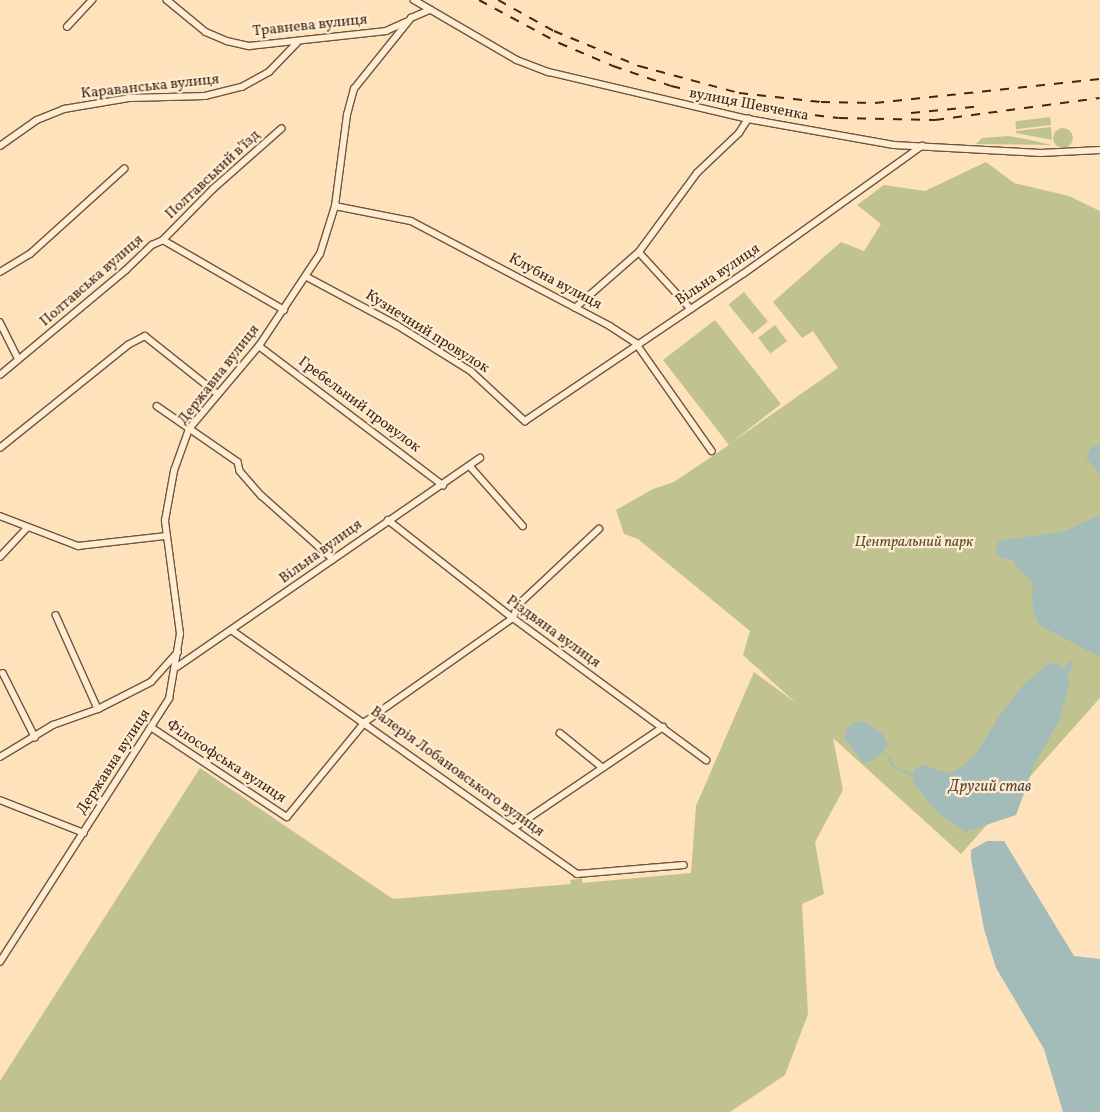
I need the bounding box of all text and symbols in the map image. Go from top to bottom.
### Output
street label: Травнева вулиця [252,11,368,41]
street label: Караванська вулиця [80,71,220,103]
street label: вулиця Шевченка [688,85,810,125]
street label: Полтавський в’їзд [162,126,264,224]
street label: Полтавська вулиця [37,231,147,331]
street label: Вільна вулиця [672,240,764,310]
street label: Клубна вулиця [505,250,605,314]
street label: Кузнечний провулок [362,287,492,377]
street label: Державна вулиця [174,321,264,429]
street label: Гребельний провулок [294,353,424,457]
street label: Вільна вулиця [276,516,366,588]
park label: Центральний парк [855,534,973,552]
street label: Різдвяна вулиця [502,592,604,672]
street label: Валерія Лобановського вулиця [367,703,547,841]
street label: Державна вулиця [73,706,155,818]
street label: Філософська вулиця [163,716,289,808]
water label: Другий став [948,777,1032,797]

